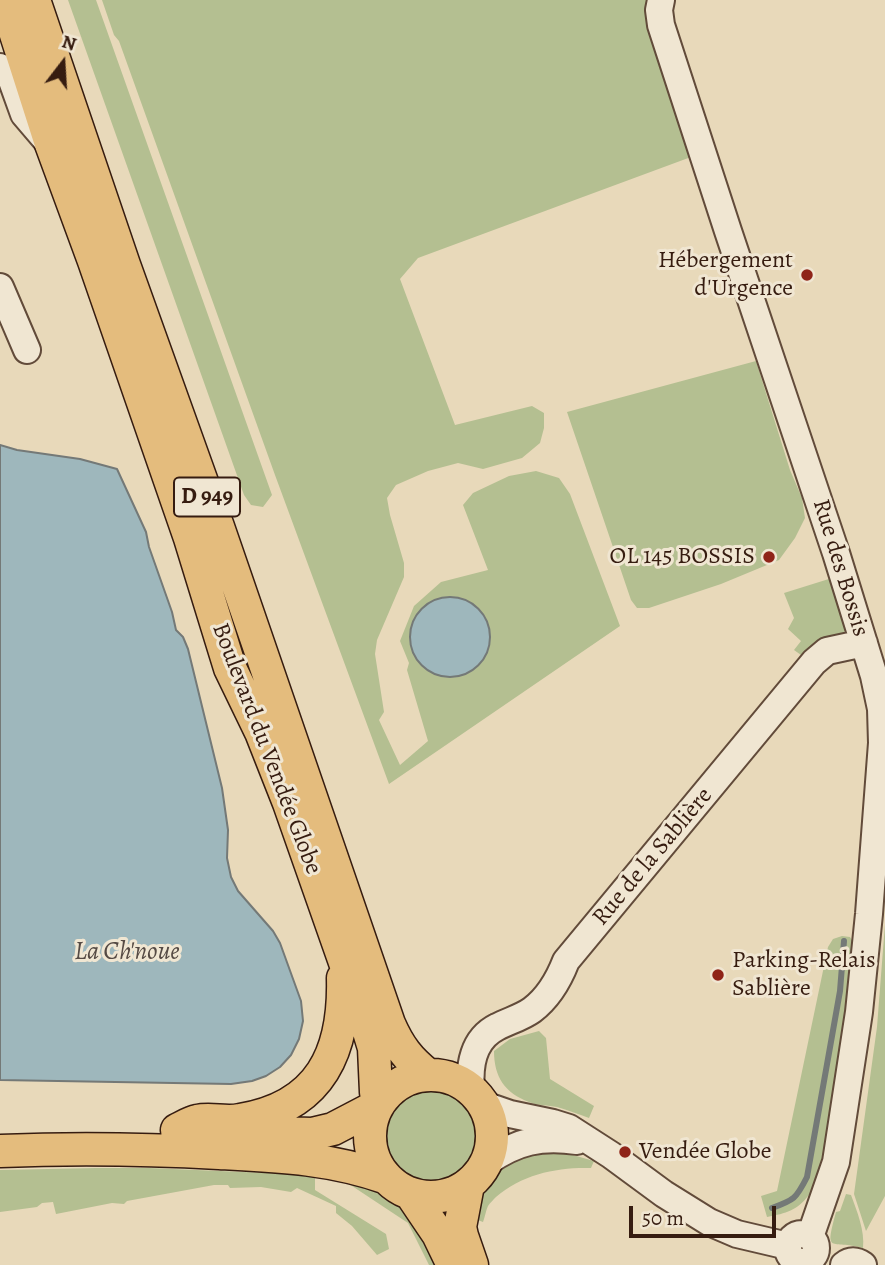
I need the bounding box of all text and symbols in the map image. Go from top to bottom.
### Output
north arrow [28,28,98,98]
text: N [59,28,80,57]
place label: Hébergement d'Urgence [658,247,793,303]
marker: Hébergement d'Urgence [799,267,815,283]
road number: D 949 [174,477,240,516]
street label: Rue des Bossis [805,496,875,640]
place label: OL 145 BOSSIS [610,543,755,571]
marker: OL 145 BOSSIS [761,549,777,565]
street label: Boulevard du Vendée Globe [205,619,327,879]
street label: Rue de la Sablière [587,782,719,932]
water label: La Ch'noue [74,937,180,969]
place label: Parking-Relais Sablière [732,947,876,1003]
marker: Parking-Relais Sablière [710,967,726,983]
place label: Vendée Globe [639,1138,771,1166]
marker: Vendée Globe [617,1144,633,1160]
scale bar [633,1192,780,1236]
text: 50 m [642,1204,684,1232]

